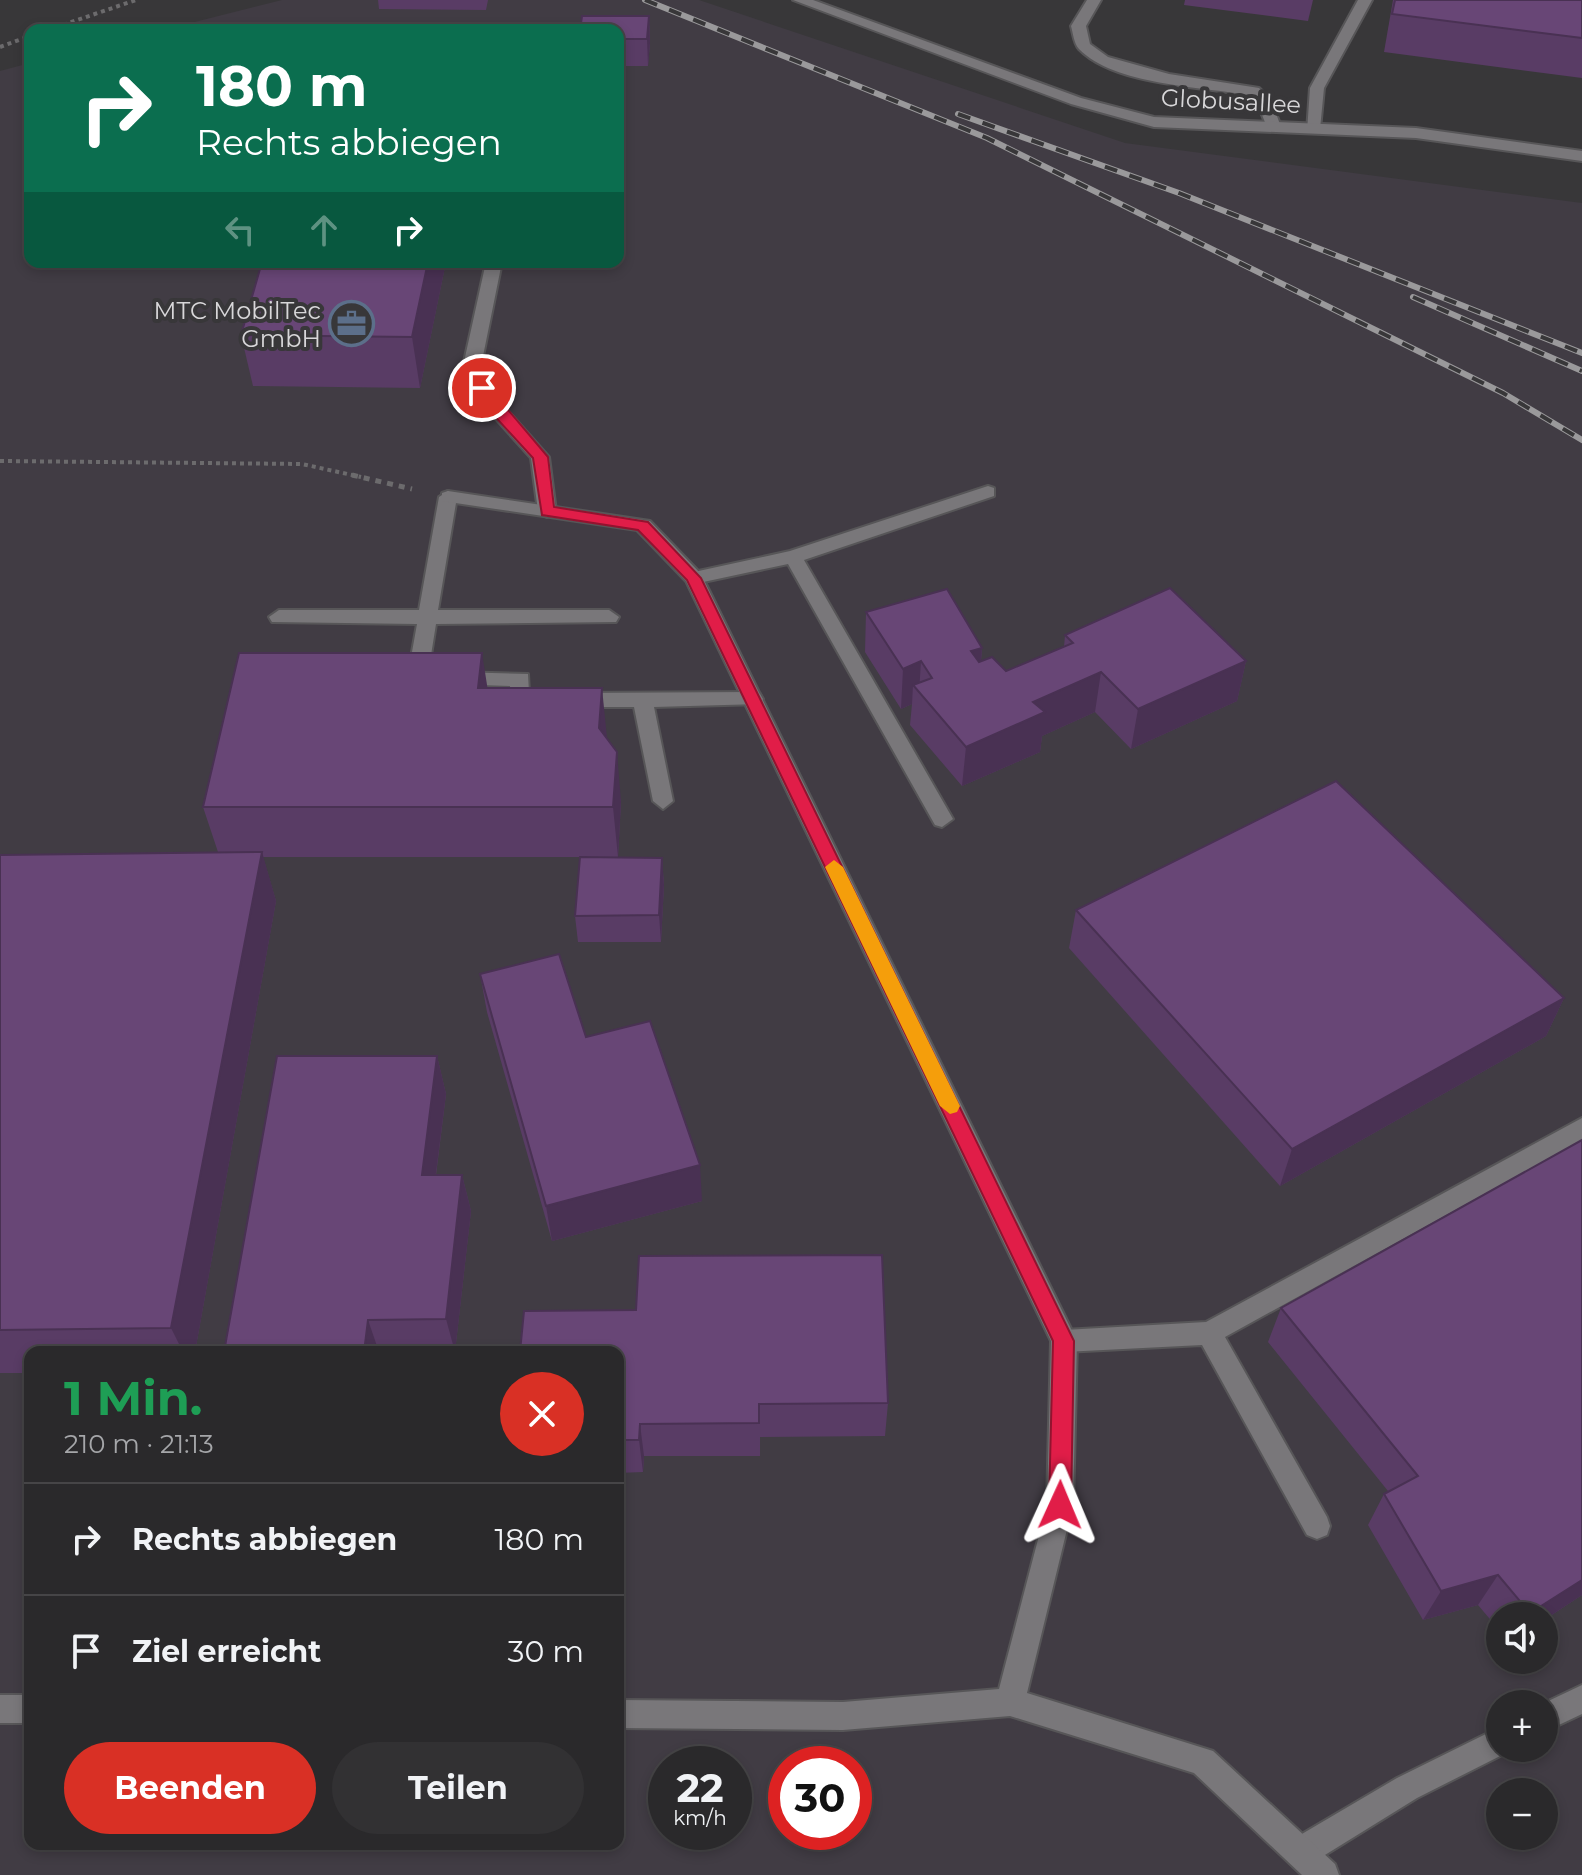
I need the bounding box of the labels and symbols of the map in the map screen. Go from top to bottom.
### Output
street label: Globusallee [1160,83,1302,119]
place label: MTC MobilTec GmbH [154,296,321,353]
office icon: MTC MobilTec GmbH [328,300,376,348]
pin [448,354,516,422]
position arrow [1018,1463,1102,1547]
speed limit sign: 30 [768,1746,872,1850]

